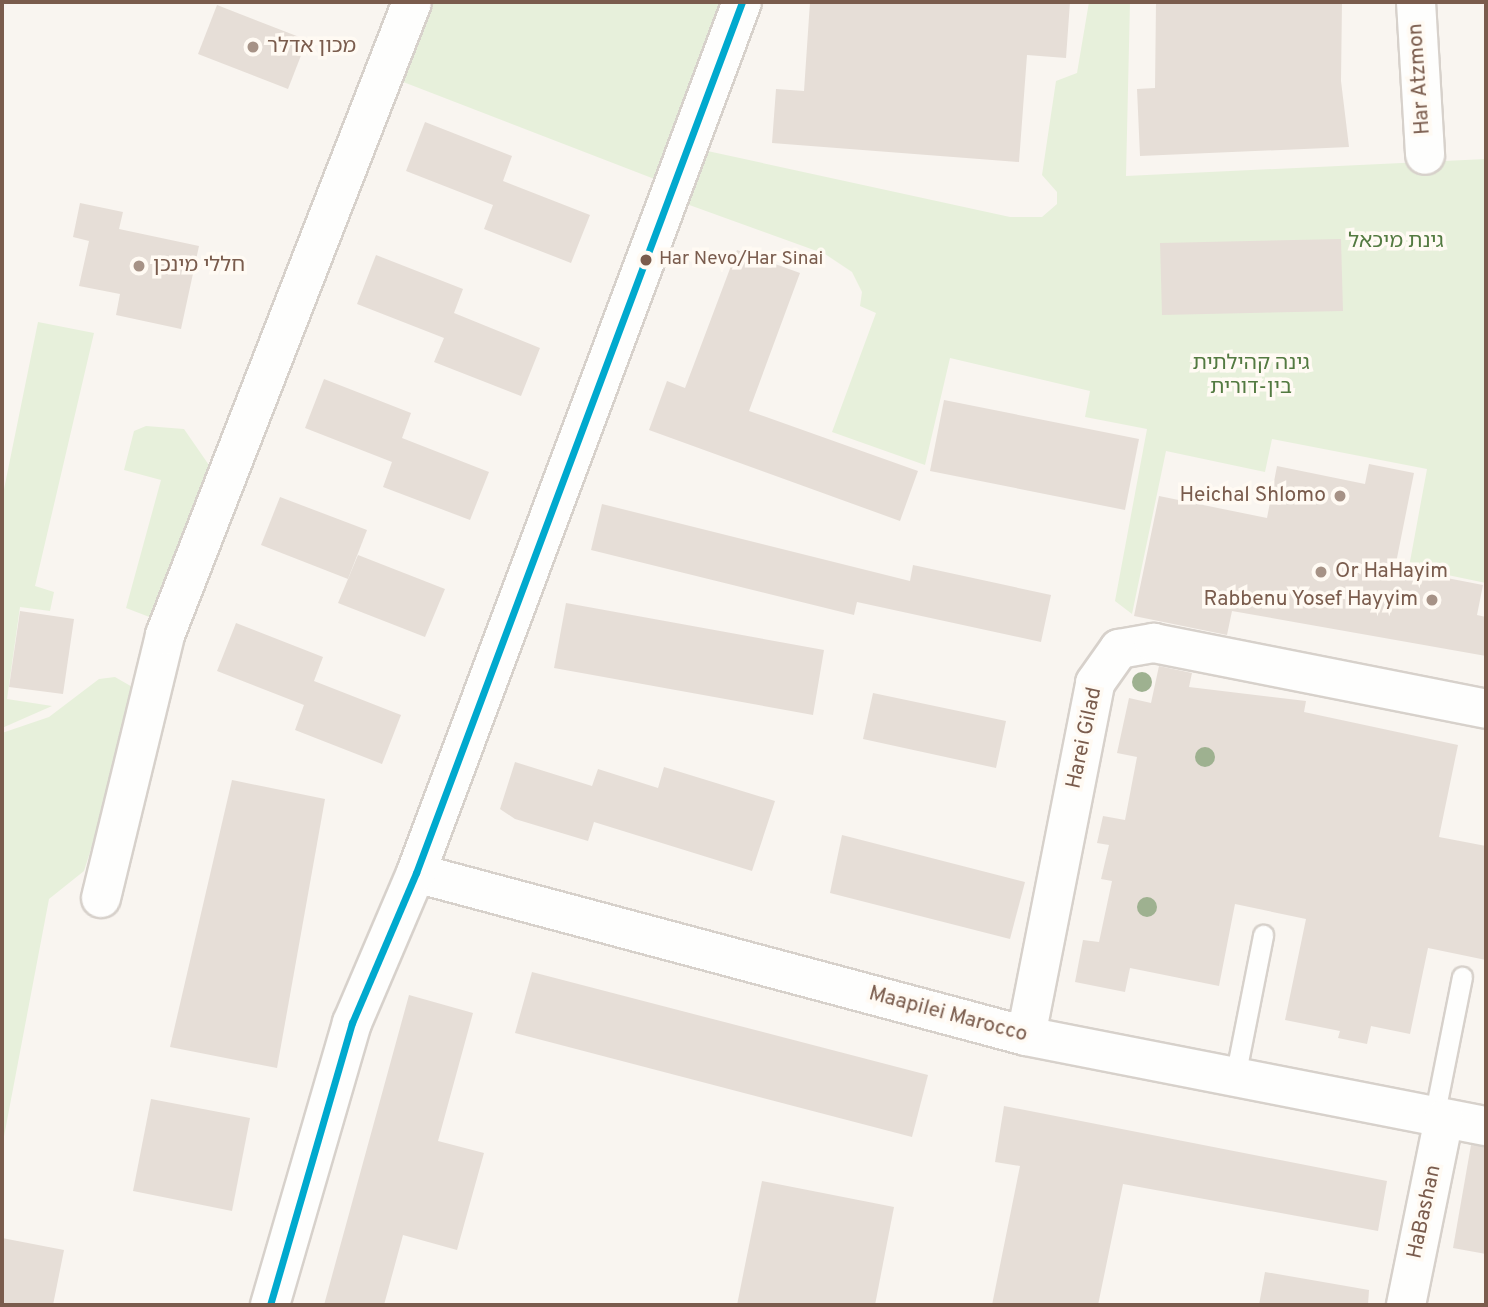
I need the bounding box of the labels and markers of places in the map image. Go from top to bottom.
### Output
place label: מכון אדלר [267,34,356,60]
marker: מכון אדלר [245,39,261,55]
place label: Har Nevo/Har Sinai [659,249,823,271]
place label: חללי מינכן [153,253,245,279]
marker: Har Nevo/Har Sinai [639,253,653,267]
marker: חללי מינכן [131,258,147,274]
place label: Heichal Shlomo [1179,483,1326,509]
marker: Heichal Shlomo [1332,488,1348,504]
place label: Or HaHayim [1335,559,1448,585]
marker: Or HaHayim [1313,564,1329,580]
place label: Rabbenu Yosef Hayyim [1203,587,1418,613]
marker: Rabbenu Yosef Hayyim [1424,592,1440,608]

